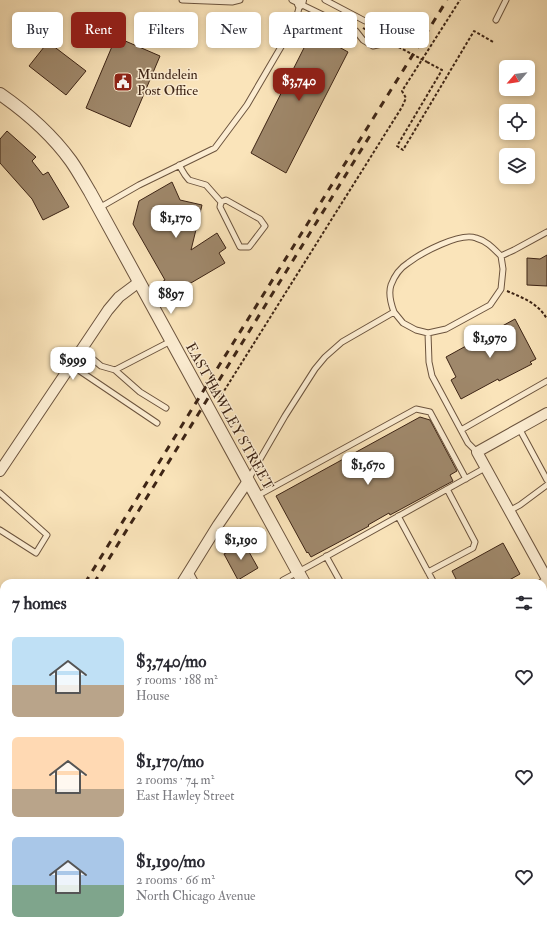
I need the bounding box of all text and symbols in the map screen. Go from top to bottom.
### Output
chip: Buy [12,12,63,48]
chip: Rent [71,12,126,48]
chip: Filters [134,12,198,48]
chip: New [206,12,261,48]
chip: Apartment [269,12,357,48]
chip: House [365,12,429,48]
north arrow [499,60,535,96]
map controls [499,60,535,184]
place label: Mundelein Post Office [137,66,198,99]
pin: $3,740 [266,68,332,102]
public building icon: Mundelein Post Office [112,71,134,93]
text: $3,740 [282,73,316,89]
button: locate [499,104,535,140]
button: layers [499,148,535,184]
pin: $1,170 [143,205,209,239]
text: $1,170 [160,210,192,226]
pin: $897 [147,281,195,315]
text: $897 [158,286,184,302]
pin: $1,970 [457,325,523,359]
text: $1,970 [473,330,507,346]
street label: EAST HAWLEY STREET [182,340,277,493]
pin: $999 [49,347,97,381]
text: $999 [59,352,87,368]
pin: $1,670 [335,452,401,486]
text: $1,670 [351,457,385,473]
pin: $1,190 [208,527,274,561]
text: $1,190 [224,532,258,548]
icon: filters [513,592,535,614]
text: 7 homes [12,593,67,614]
text: $3,740/mo [136,651,207,672]
icon: home [44,653,92,701]
icon: heart [513,666,535,688]
text: 5 rooms · 188 m² [136,672,218,688]
text: House [136,688,169,704]
text: $1,170/mo [136,751,204,772]
icon: home [44,753,92,801]
icon: heart [513,766,535,788]
text: 2 rooms · 74 m² [136,772,214,788]
text: East Hawley Street [136,788,234,804]
text: $1,190/mo [136,851,205,872]
icon: home [44,853,92,901]
icon: heart [513,866,535,888]
text: 2 rooms · 66 m² [136,872,215,888]
text: North Chicago Avenue [136,888,256,904]

